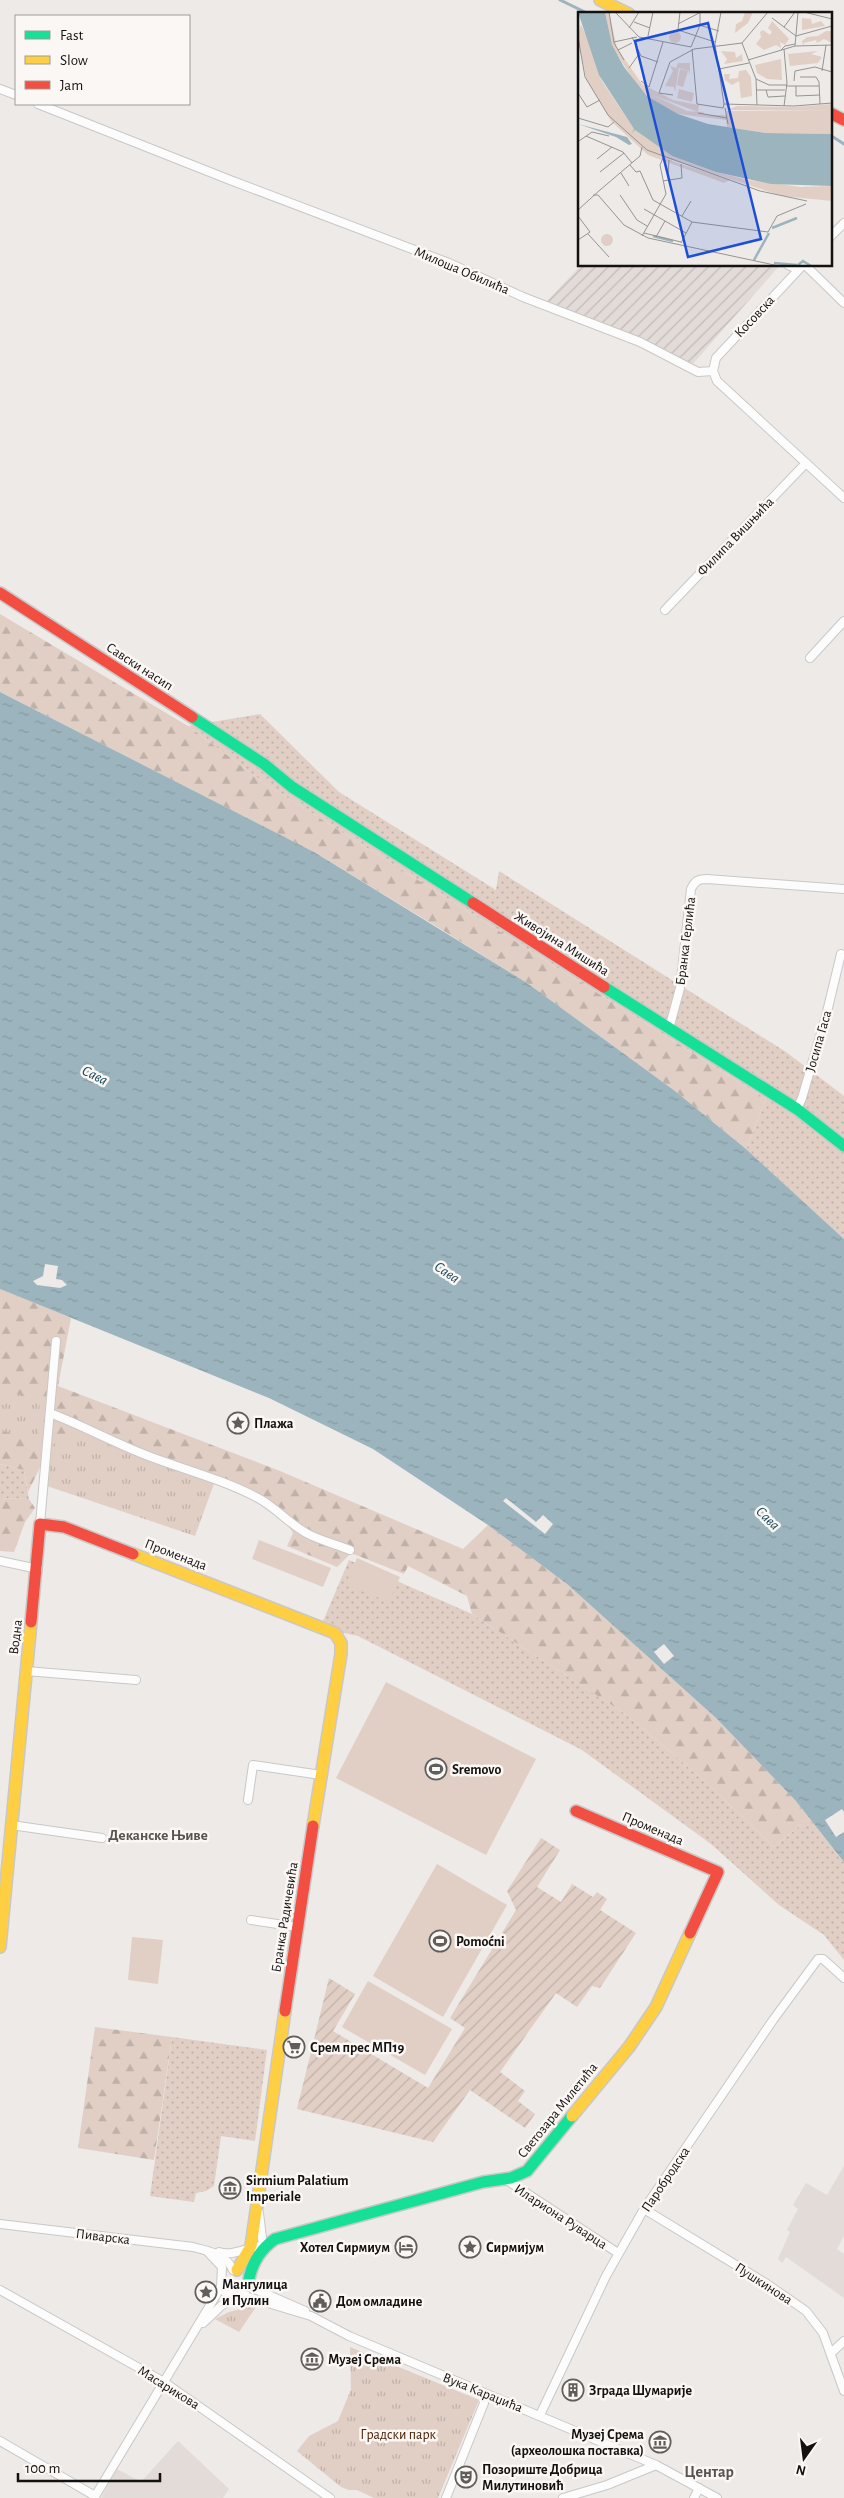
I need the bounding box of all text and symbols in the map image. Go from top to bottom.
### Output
inset map [578,12,832,266]
legend [15,15,190,105]
text: Fast [60,28,84,43]
text: Slow [60,53,88,68]
text: Jam [60,78,83,93]
street label: Милоша Обилића [412,245,512,297]
street label: Косовска [732,293,778,340]
street label: Филипа Вишњића [695,494,777,579]
street label: Савски насип [104,640,175,693]
street label: Бранка Герлића [674,895,698,986]
street label: Живојина Мишића [512,909,612,979]
street label: Јосипа Гаса [803,1008,835,1074]
water label: Сава [79,1063,110,1088]
water label: Сава [431,1259,462,1286]
place icon: Плажа [226,1411,250,1435]
place label: Плажа [254,1417,294,1431]
water label: Сава [753,1504,782,1533]
street label: Променада [143,1537,209,1573]
street label: Водна [7,1618,25,1655]
sports icon: Sremovo [424,1757,448,1781]
place label: Sremovo [452,1763,501,1777]
street label: Променада [620,1810,686,1848]
district label: Деканске Њиве [108,1828,208,1843]
street label: Бранка Радичевића [269,1860,301,1973]
sports icon: Pomoćni [428,1929,452,1953]
place label: Pomoćni [456,1935,505,1949]
supermarket icon: Срем прес МП19 [282,2035,306,2059]
place label: Срем прес МП19 [310,2041,405,2055]
street label: Светозара Милетића [515,2060,601,2161]
street label: Паробродска [639,2144,693,2215]
place label: Sirmium Palatium Imperiale [246,2174,349,2204]
museum icon: Sirmium Palatium Imperiale [218,2176,242,2200]
street label: Илариона Руварца [512,2182,610,2252]
street label: Пиварска [75,2227,131,2247]
hotel icon: Хотел Сирмиум [394,2235,418,2259]
place icon: Сирмијум [458,2235,482,2259]
place label: Хотел Сирмиум [300,2241,390,2255]
place label: Сирмијум [486,2241,544,2255]
street label: Пушкинова [732,2260,795,2308]
place label: Мангулица и Пулин [222,2278,288,2308]
place icon: Мангулица и Пулин [194,2280,218,2304]
public building icon: Дом омладине [308,2289,332,2313]
place label: Дом омладине [336,2295,423,2309]
museum icon: Музеј Срема [300,2347,324,2371]
place label: Музеј Срема [328,2353,401,2367]
street label: Масарикова [135,2363,202,2413]
street label: Вука Караџића [441,2371,525,2416]
building icon: Зграда Шумарије [561,2378,585,2402]
place label: Зграда Шумарије [589,2384,693,2398]
park label: Градски парк [360,2428,436,2442]
place label: Музеј Срема (археолошка поставка) [511,2428,644,2458]
museum icon: Музеј Срема (археолошка поставка) [648,2430,672,2454]
north arrow [779,2433,829,2483]
scale bar [18,2450,160,2482]
text: 100 m [25,2461,60,2476]
text: N [795,2462,808,2478]
place label: Позориште Добрица Милутиновић [482,2463,603,2493]
district label: Центар [684,2464,734,2480]
theatre icon: Позориште Добрица Милутиновић [454,2465,478,2489]

